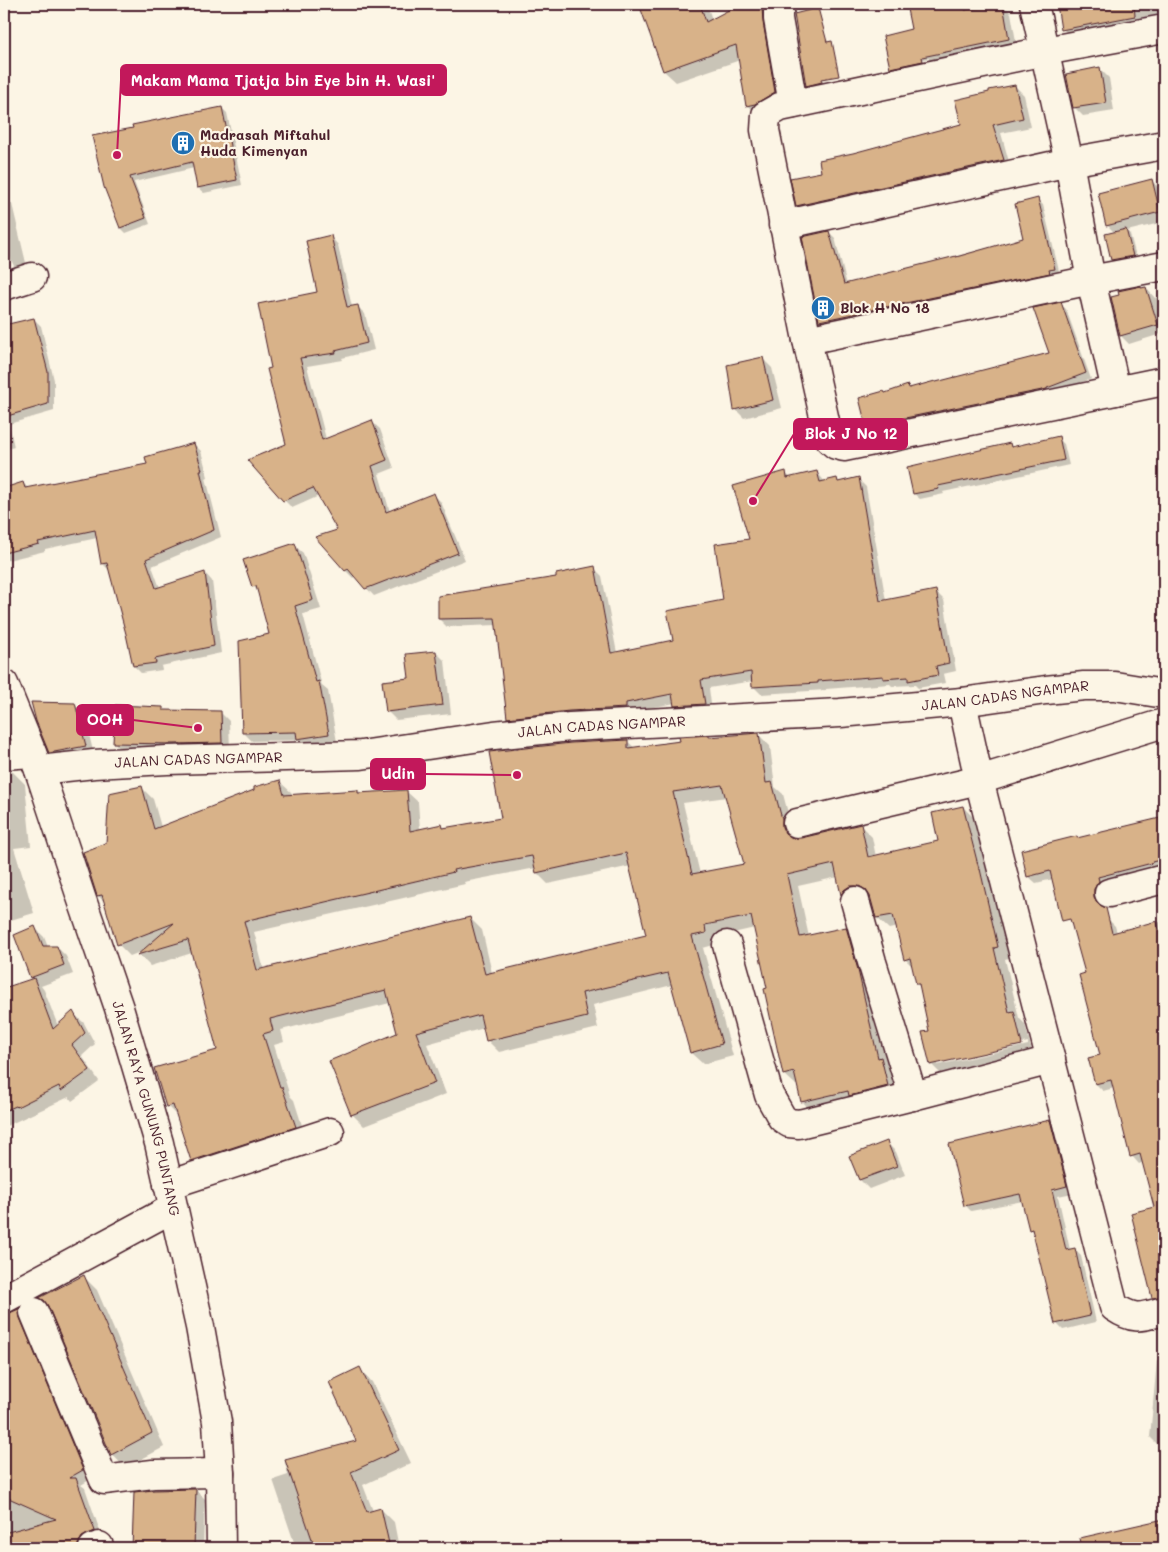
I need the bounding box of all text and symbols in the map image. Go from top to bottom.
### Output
callout: Makam Mama Tjatja bin Eye bin H. Wasi' [121,65,446,95]
text: Makam Mama Tjatja bin Eye bin H. Wasi' [131,70,435,90]
place label: Madrasah Miftahul Huda Kimenyan [200,125,330,160]
building icon: Madrasah Miftahul Huda Kimenyan [170,130,196,156]
building icon: Blok H No 18 [810,295,836,321]
place label: Blok H No 18 [840,298,930,317]
callout: Blok J No 12 [794,419,907,449]
text: Blok J No 12 [805,423,897,443]
street label: JALAN CADAS NGAMPAR [921,676,1089,715]
callout: OOH [77,705,133,735]
text: OOH [87,709,123,729]
street label: JALAN CADAS NGAMPAR [517,711,686,741]
street label: JALAN CADAS NGAMPAR [114,747,283,772]
callout: Udin [371,759,425,789]
text: Udin [381,763,415,783]
street label: JALAN RAYA GUNUNG PUNTANG [108,998,185,1218]

